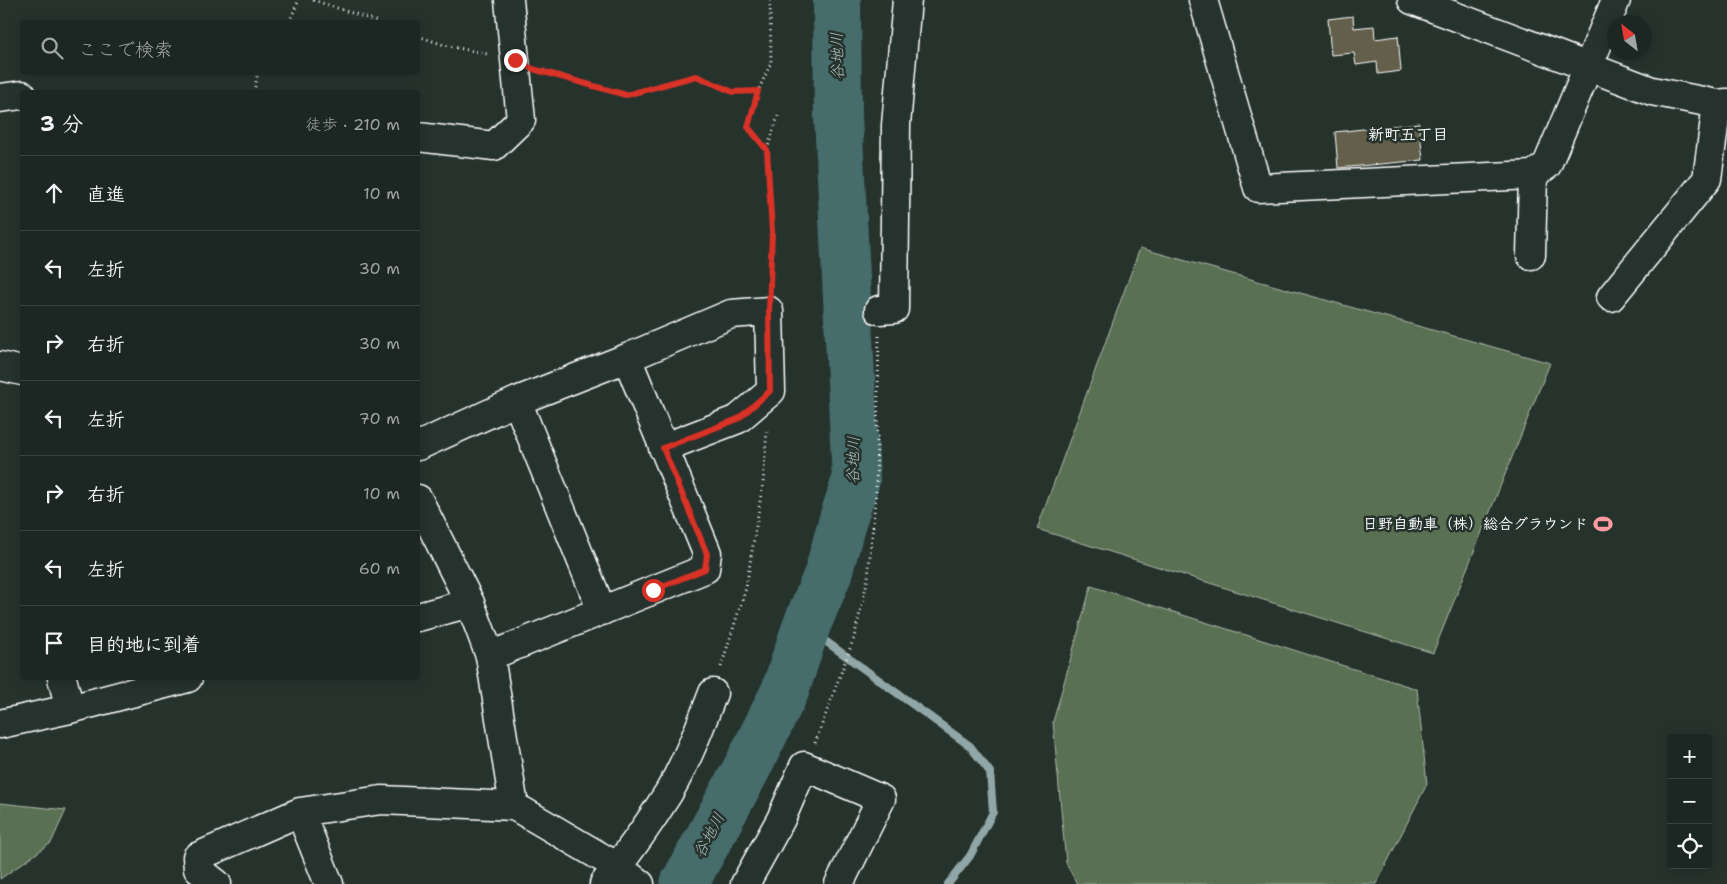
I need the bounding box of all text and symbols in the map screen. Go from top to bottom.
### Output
north arrow [1607,15,1652,60]
search box [20,20,420,75]
water label: 谷地川 [826,32,848,80]
icon: search [38,34,66,62]
text: ここで検索 [78,37,173,62]
route end [504,49,527,72]
text: 3 分 [40,110,83,138]
text: 徒歩 · 210 m [305,114,400,135]
district label: 新町五丁目 [1368,124,1448,145]
icon: ahead [40,179,68,207]
text: 直進 [87,182,125,207]
text: 10 m [363,183,400,204]
icon: left [40,254,68,282]
text: 左折 [87,257,125,282]
text: 30 m [359,258,400,279]
icon: right [40,329,68,357]
text: 右折 [87,332,125,357]
text: 30 m [359,333,400,354]
icon: left [40,404,68,432]
text: 左折 [87,407,125,432]
text: 70 m [359,408,400,429]
water label: 谷地川 [842,436,864,484]
icon: right [40,479,68,507]
text: 右折 [87,482,125,507]
text: 10 m [363,483,400,504]
sports icon: 日野自動車（株）総合グラウンド [1592,513,1614,535]
place label: 日野自動車（株）総合グラウンド [1363,514,1588,534]
icon: left [40,554,68,582]
text: 左折 [87,557,125,582]
text: 60 m [359,558,400,579]
route start [642,579,665,602]
icon: arrive [40,629,68,657]
text: 目的地に到着 [87,632,201,657]
map controls [1667,734,1712,869]
button: + [1667,734,1712,779]
button: − [1667,779,1712,824]
water label: 谷地川 [688,809,730,861]
button: locate [1667,824,1712,869]

